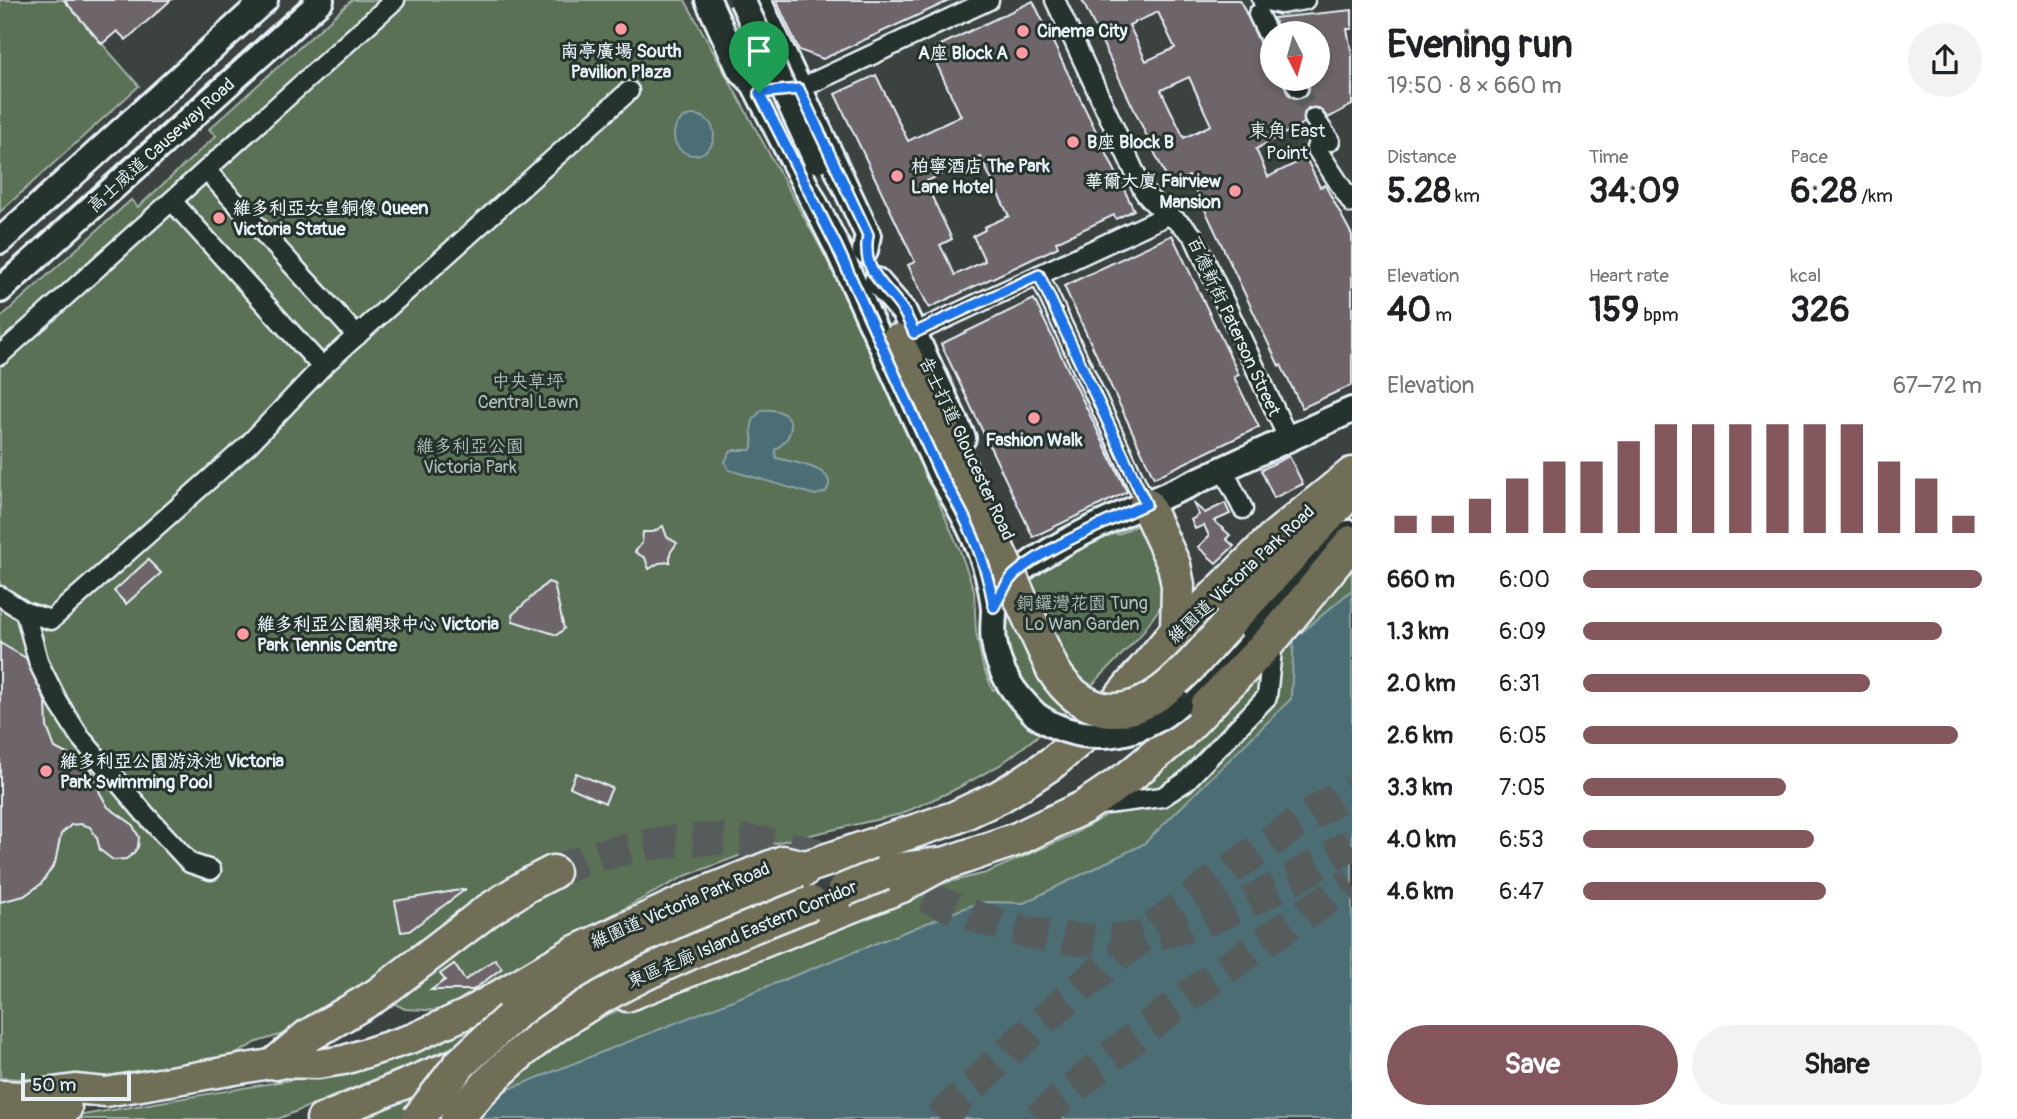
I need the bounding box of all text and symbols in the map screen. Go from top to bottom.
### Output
place label: Cinema City [1037,20,1128,43]
marker: 南亭廣場 South Pavilion Plaza [613,21,629,37]
pin [729,21,789,93]
north arrow [1260,21,1330,91]
map controls [1260,21,1330,91]
text: Evening run [1387,21,1573,69]
marker: Cinema City [1015,23,1031,39]
button: share [1908,23,1982,97]
icon: arrive [740,32,778,70]
place label: 南亭廣場 South Pavilion Plaza [561,40,682,84]
place label: A座 Block A [918,42,1008,65]
marker: A座 Block A [1014,45,1030,61]
text: 19:50 · 8 × 660 m [1387,71,1562,100]
street label: 高士威道 Causeway Road [83,73,240,218]
district label: 東角 East Point [1249,119,1326,165]
place label: B座 Block B [1087,131,1174,154]
marker: B座 Block B [1065,134,1081,150]
text: Distance [1387,145,1456,169]
text: Time [1589,145,1628,169]
text: Pace [1790,145,1828,169]
place label: 柏寧酒店 The Park Lane Hotel [911,155,1050,199]
marker: 柏寧酒店 The Park Lane Hotel [889,168,905,184]
text: 5.28 [1387,169,1451,213]
text: 34:09 [1589,169,1680,213]
text: 6:28 [1790,169,1857,213]
place label: 華爾大廈 Fairview Mansion [1085,170,1222,214]
marker: 華爾大廈 Fairview Mansion [1227,183,1243,199]
text: km [1451,184,1480,208]
text: /km [1857,184,1893,208]
place label: 維多利亞女皇銅像 Queen Victoria Statue [233,197,429,241]
marker: 維多利亞女皇銅像 Queen Victoria Statue [211,210,227,226]
street label: 百德新街 Paterson Street [1182,233,1286,421]
text: Elevation [1387,264,1459,288]
text: Heart rate [1589,264,1669,288]
text: kcal [1790,264,1821,288]
text: 40 [1387,288,1431,332]
text: 159 [1589,288,1639,332]
text: 326 [1790,288,1850,332]
text: m [1431,303,1452,327]
text: bpm [1639,303,1679,327]
street label: 告士打道 Gloucester Road [914,353,1019,544]
park label: 中央草坪 Central Lawn [478,370,578,414]
text: Elevation [1387,371,1475,400]
text: 67–72 m [1893,371,1982,400]
marker: Fashion Walk [1026,410,1042,426]
place label: Fashion Walk [985,429,1083,452]
park label: 維多利亞公園 Victoria Park [416,435,524,479]
street label: 維園道 Victoria Park Road [1163,500,1320,648]
text: 660 m [1387,565,1455,594]
text: 6:00 [1499,565,1550,594]
park label: 銅鑼灣花園 Tung Lo Wan Garden [1016,592,1148,636]
place label: 維多利亞公園網球中心 Victoria Park Tennis Centre [257,613,500,657]
text: 1.3 km [1387,617,1449,646]
text: 6:09 [1499,617,1546,646]
marker: 維多利亞公園網球中心 Victoria Park Tennis Centre [235,626,251,642]
text: 2.0 km [1387,669,1456,698]
text: 6:31 [1499,669,1540,698]
text: 2.6 km [1387,721,1453,750]
text: 6:05 [1499,721,1547,750]
place label: 維多利亞公園游泳池 Victoria Park Swimming Pool [60,750,285,794]
marker: 維多利亞公園游泳池 Victoria Park Swimming Pool [38,763,54,779]
text: 3.3 km [1387,773,1453,802]
text: 7:05 [1499,773,1545,802]
text: 4.0 km [1387,825,1456,854]
text: 6:53 [1499,825,1544,854]
street label: 維園道 Victoria Park Road [587,857,773,954]
street label: 東區走廊 Island Eastern Corridor [624,875,861,993]
text: 4.6 km [1387,877,1454,906]
text: 6:47 [1499,877,1544,906]
button: Save [1387,1025,1678,1105]
button: Share [1692,1025,1982,1105]
scale bar [21,1070,131,1102]
text: 50 m [32,1073,76,1097]

